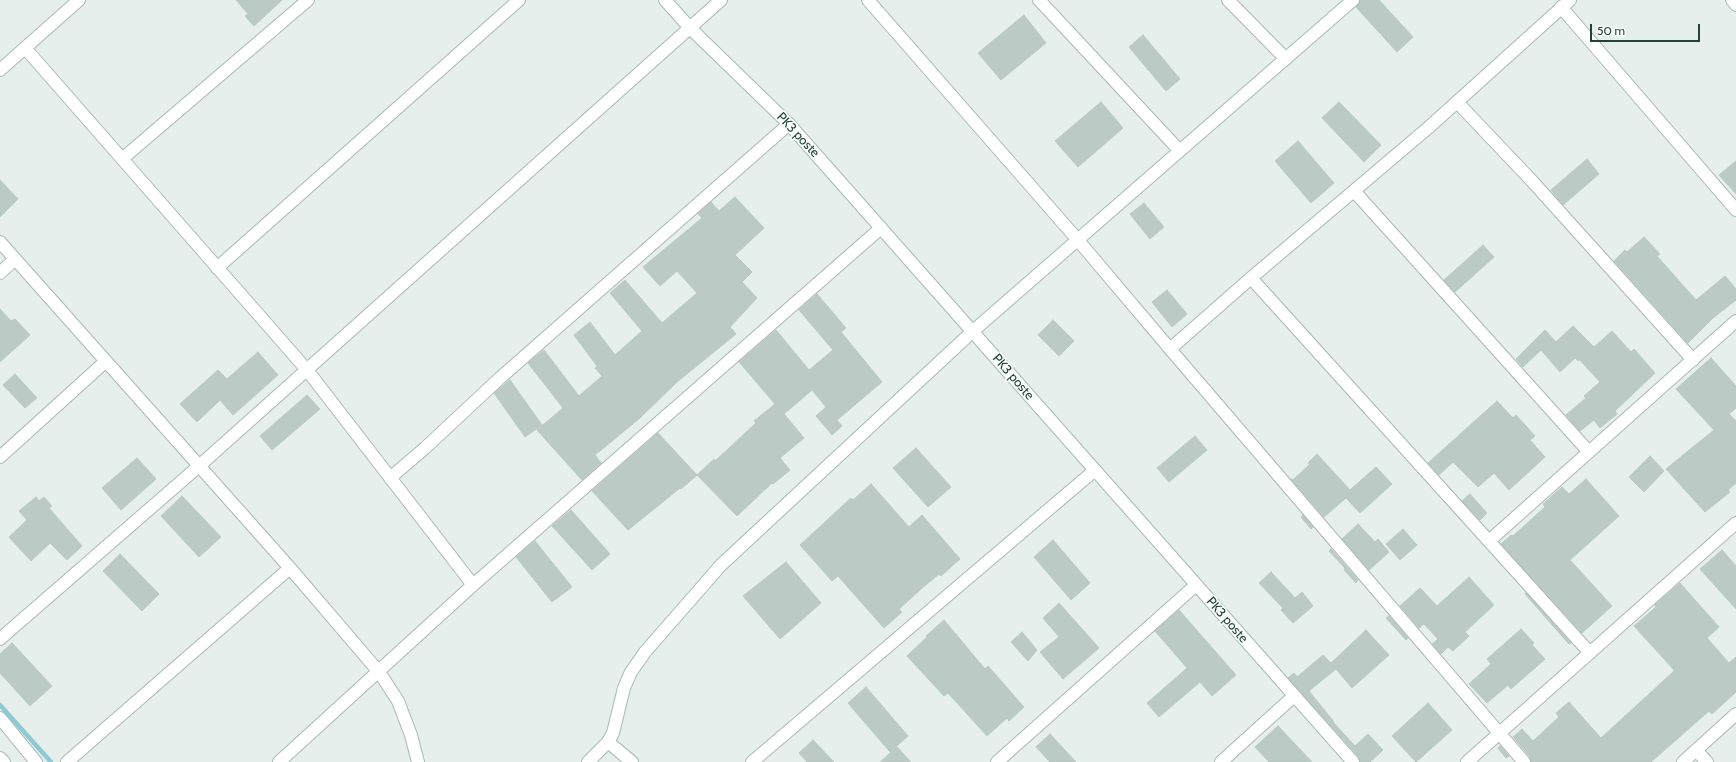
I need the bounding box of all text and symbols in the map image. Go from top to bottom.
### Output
scale bar [1592,16,1702,42]
text: 50 m [1597,23,1625,38]
street label: PK3 poste [773,109,823,161]
street label: PK3 poste [989,351,1037,403]
street label: PK3 poste [1203,594,1251,646]

